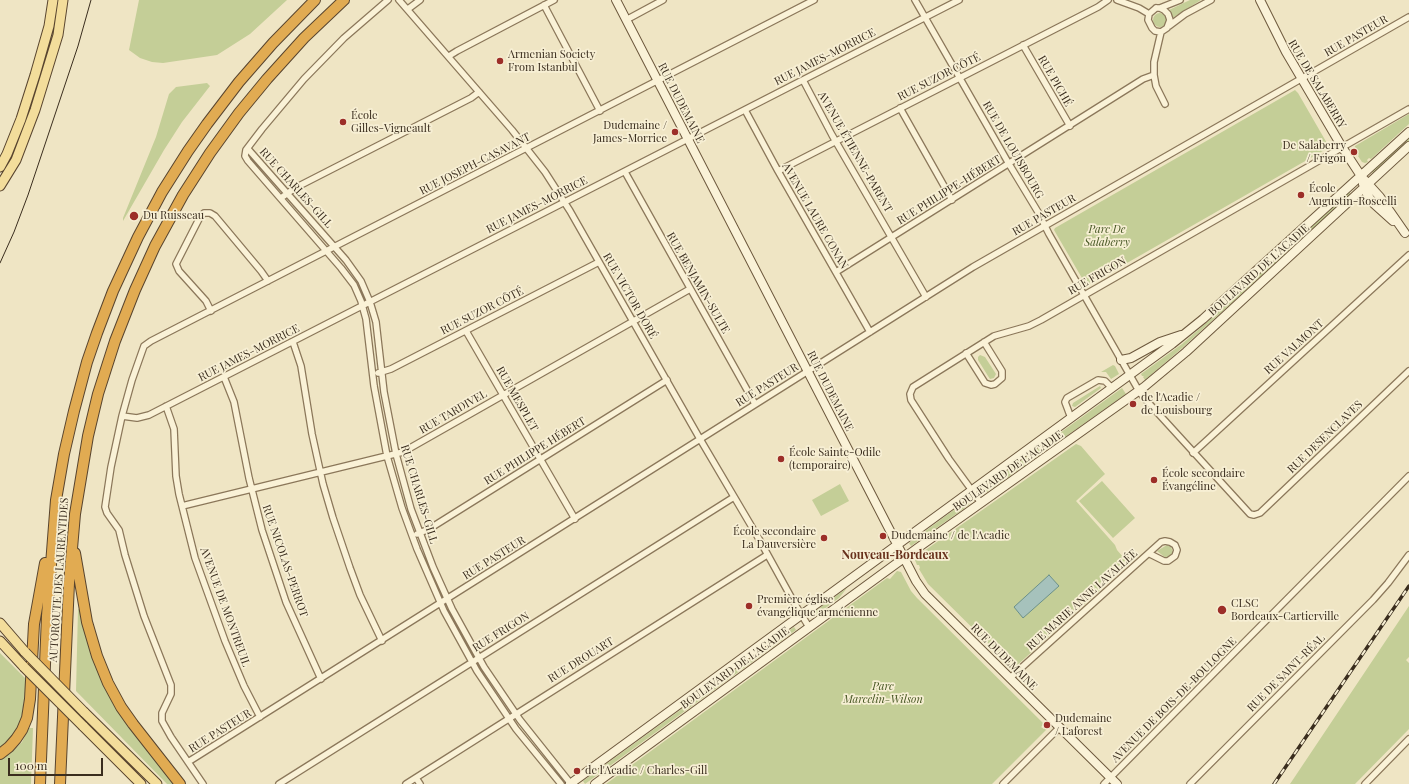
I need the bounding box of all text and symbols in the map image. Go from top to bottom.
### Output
street label: RUE PASTEUR [1322,13,1390,59]
street label: RUE JAMES-MORRICE [772,26,878,88]
street label: RUE DE SALABERRY [1285,37,1349,131]
place label: Armenian Society From Istanbul [508,48,595,74]
street label: RUE SUZOR CÔTÉ [895,50,983,104]
street label: RUE PICHÉ [1035,53,1075,109]
marker: Armenian Society From Istanbul [495,56,505,66]
street label: RUE DUDEMAINE [655,61,707,145]
street label: AVENUE ÉTIENNE-PARENT [815,89,895,215]
street label: RUE DE LOUISBOURG [980,99,1046,201]
place label: École Gilles-Vigneault [351,109,431,135]
marker: École Gilles-Vigneault [338,117,348,127]
place label: Dudemaine / James-Morrice [593,119,667,145]
marker: Dudemaine / James-Morrice [670,127,680,137]
street label: RUE JOSEPH-CASAVANT [417,130,533,198]
place label: De Salaberry / Frigon [1283,139,1346,165]
street label: RUE CHARLES-GILL [257,145,335,231]
marker: De Salaberry / Frigon [1349,147,1359,157]
street label: RUE PHILIPPE-HÉBERT [895,153,1003,227]
street label: AVENUE LAURE CONAN [779,161,851,271]
street label: RUE JAMES-MORRICE [484,174,590,236]
place label: École Augustin-Roscelli [1309,182,1397,208]
marker: École Augustin-Roscelli [1296,190,1306,200]
street label: RUE PASTEUR [1010,192,1078,238]
place label: Du Ruisseau [143,209,204,223]
marker: Du Ruisseau [128,210,140,222]
street label: BOULEVARD DE L'ACADIE [1206,221,1312,319]
park label: Parc De Salaberry [1084,223,1130,249]
street label: RUE BENJAMIN-SULTE [664,230,732,336]
street label: RUE VICTOR DORÉ [600,251,660,341]
street label: RUE FRIGON [1066,254,1128,298]
street label: RUE SUZOR CÔTÉ [438,284,526,338]
street label: RUE VALMONT [1262,317,1326,377]
street label: RUE JAMES-MORRICE [196,322,302,384]
street label: RUE DUDEMAINE [804,349,856,433]
street label: RUE PASTEUR [733,361,801,409]
street label: RUE MESPLET [493,364,541,434]
street label: RUE TARDIVEL [417,387,489,437]
place label: de l'Acadie / de Louisbourg [1141,391,1212,417]
street label: RUE DESENCLAVES [1285,398,1365,476]
marker: de l'Acadie / de Louisbourg [1128,399,1138,409]
street label: RUE PHILIPPE HÉBERT [482,414,588,488]
street label: BOULEVARD DE L'ACADIE [951,428,1065,514]
street label: RUE CHARLES-GILL [398,443,440,545]
place label: École Sainte-Odile (temporaire) [789,446,881,472]
marker: École Sainte-Odile (temporaire) [776,454,786,464]
place label: École secondaire Évangéline [1162,467,1245,493]
marker: École secondaire Évangéline [1149,475,1159,485]
street label: AUTOROUTE DES LAURENTIDES [47,497,71,663]
street label: RUE NICOLAS-PERROT [260,503,310,619]
place label: École secondaire La Dauversière [733,525,816,551]
place label: Dudemaine / de l'Acadie [891,529,1010,543]
marker: Dudemaine / de l'Acadie [878,531,888,541]
marker: École secondaire La Dauversière [819,533,829,543]
street label: RUE PASTEUR [460,534,528,582]
street label: AVENUE DE MONTREUIL [197,546,253,668]
street label: RUE MARIE ANNE LAVALLÉE [1024,547,1140,653]
district label: Nouveau-Bordeaux [842,548,948,562]
place label: Première église évangélique arménienne [757,593,878,619]
place label: CLSC Bordeaux-Cartierville [1231,597,1339,623]
marker: Première église évangélique arménienne [744,601,754,611]
marker: CLSC Bordeaux-Cartierville [1216,604,1228,616]
street label: RUE FRIGON [470,609,532,655]
street label: RUE DUDEMAINE [968,621,1040,693]
street label: BOULEVARD DE L'ACADIE [678,624,792,712]
street label: RUE DE SAINT-RÉAL [1245,632,1327,714]
street label: RUE DROUART [546,635,616,685]
street label: AVENUE DE BOIS-DE-BOULOGNE [1109,635,1239,765]
park label: Parc Marcelin-Wilson [843,680,923,706]
street label: RUE PASTEUR [186,707,254,755]
place label: Dudemaine / Laforest [1055,712,1112,738]
marker: Dudemaine / Laforest [1042,720,1052,730]
scale bar [10,750,105,776]
text: 100 m [15,757,47,773]
place label: de l'Acadie / Charles-Gill [585,764,707,778]
marker: de l'Acadie / Charles-Gill [572,766,582,776]

